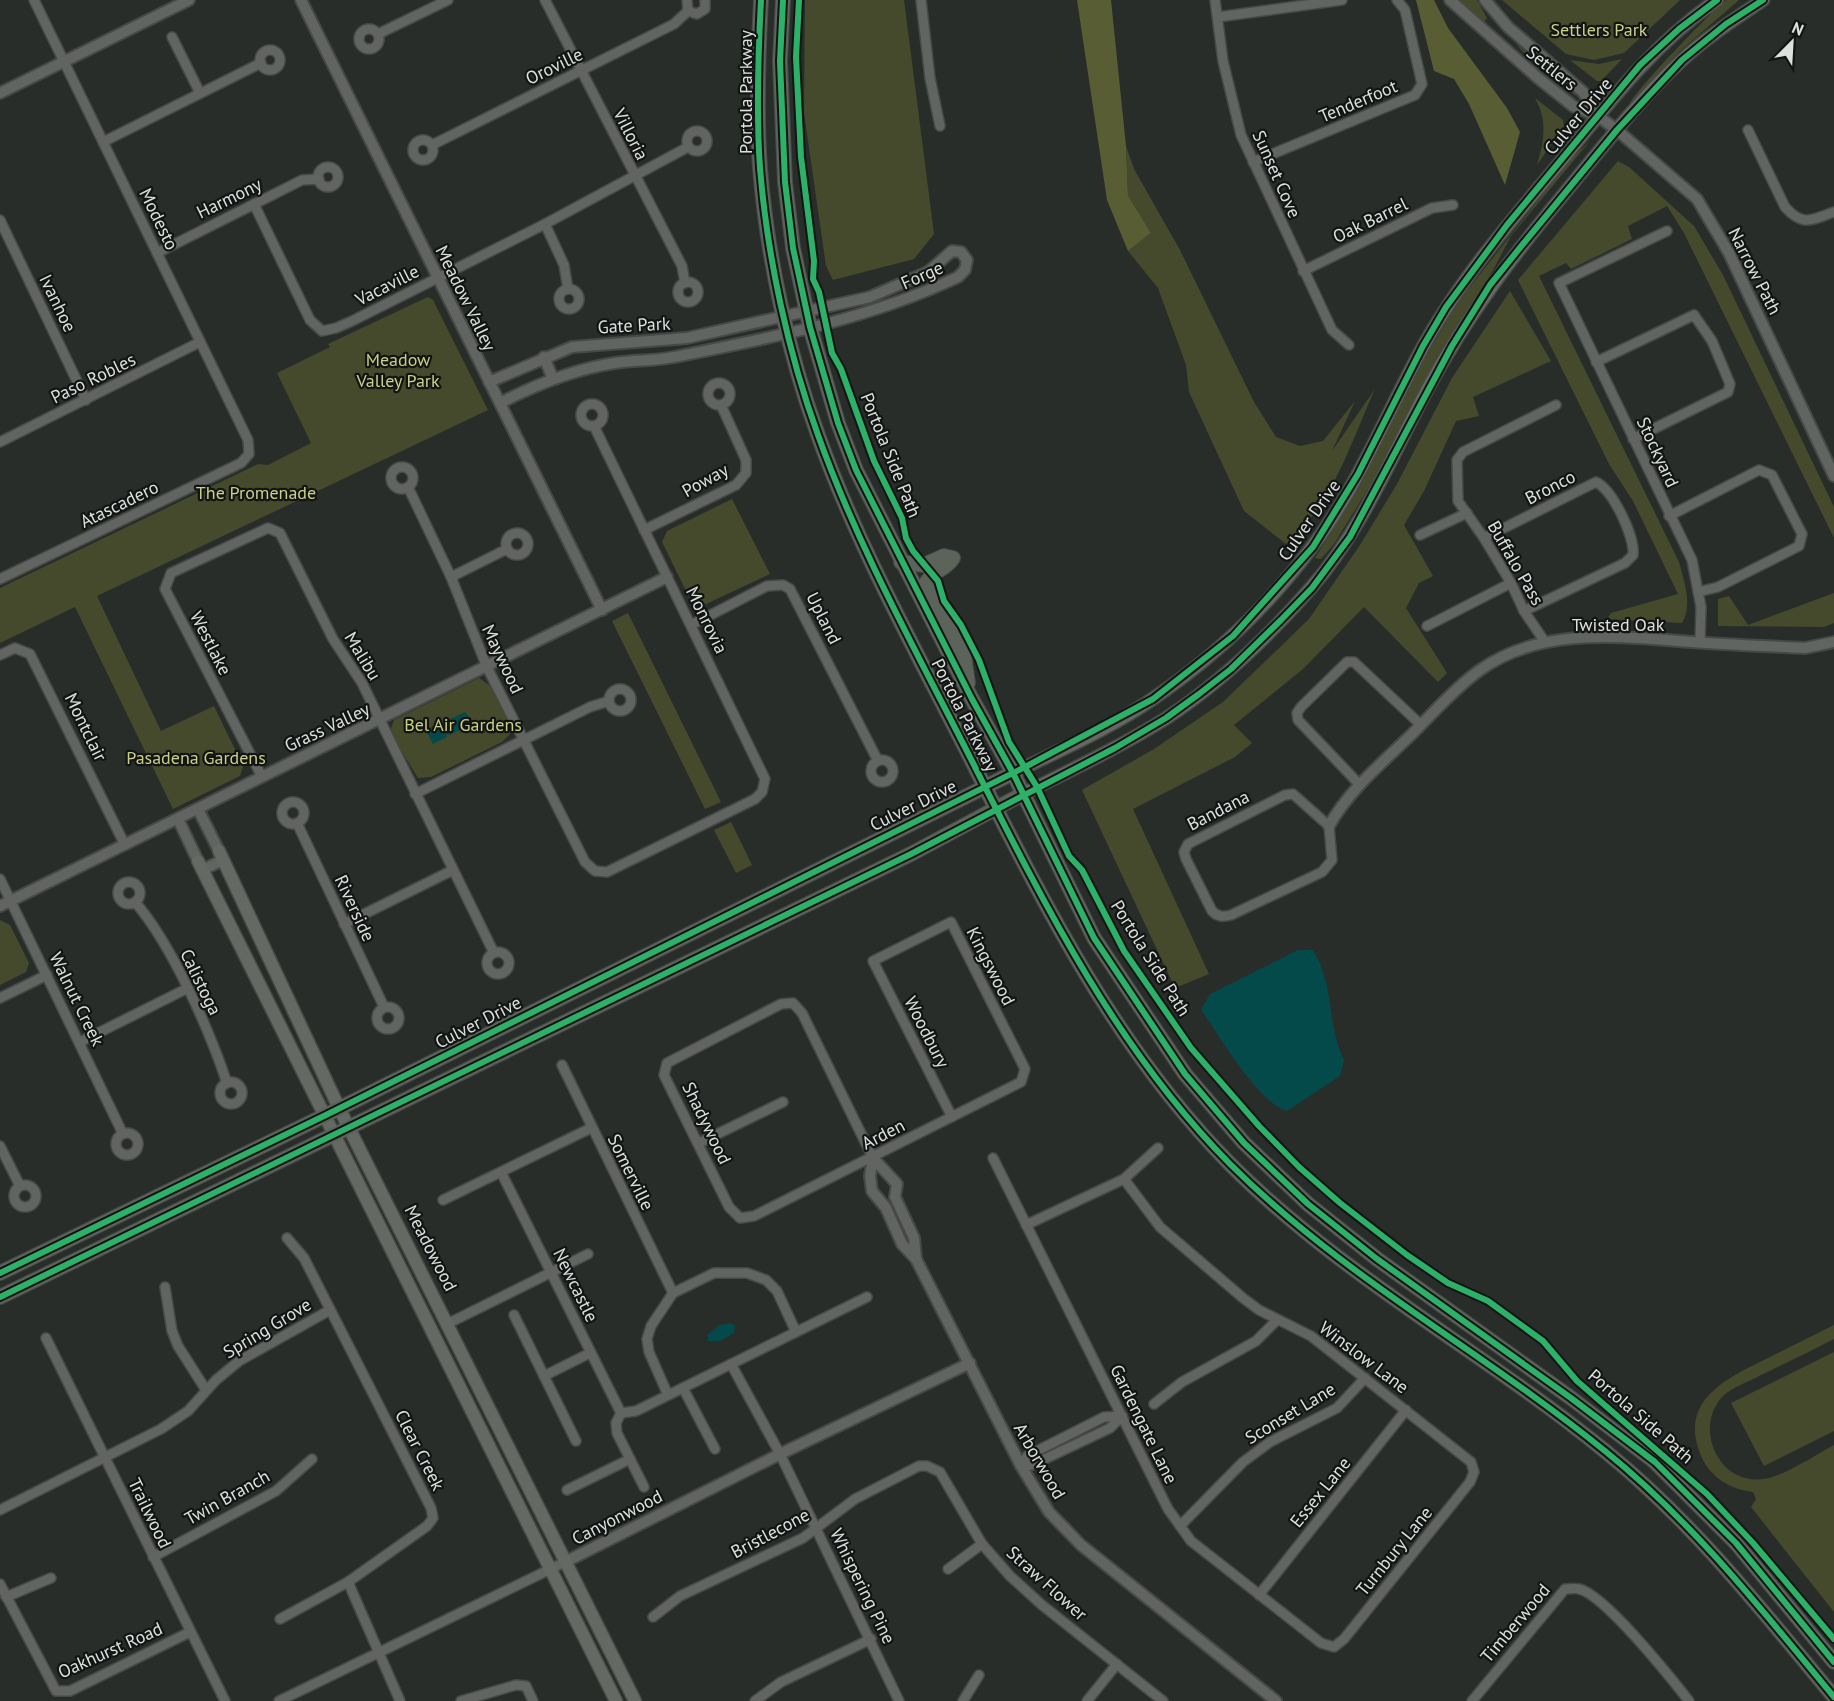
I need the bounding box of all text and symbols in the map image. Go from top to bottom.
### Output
north arrow [1762,12,1822,72]
text: N [1789,17,1807,40]
park label: Settlers Park [1551,18,1648,41]
street label: Portola Parkway [734,29,757,154]
street label: Settlers [1522,40,1582,96]
street label: Oroville [522,42,586,90]
street label: Culver Drive [1539,73,1617,159]
street label: Tenderfoot [1315,74,1401,128]
street label: Villoria [608,103,654,164]
street label: Sunset Cove [1247,127,1307,221]
street label: Harmony [193,172,266,224]
street label: Modesto [134,184,184,254]
street label: Oak Barrel [1329,192,1412,248]
street label: Narrow Path [1723,224,1787,318]
street label: Meadow Valley [431,242,502,355]
street label: Forge [897,256,947,294]
street label: Vacaville [350,259,423,311]
street label: Ivanhoe [34,270,82,336]
street label: Gate Park [597,312,671,338]
street label: Paso Robles [47,348,139,408]
park label: Meadow Valley Park [355,348,440,392]
street label: Portola Side Path [856,389,926,521]
street label: Stockyard [1632,413,1684,491]
street label: Poway [678,458,733,502]
street label: Bronco [1521,465,1579,509]
street label: Atascadero [76,475,162,533]
street label: Culver Drive [1273,475,1345,565]
park label: The Promenade [196,481,316,504]
street label: Buffalo Pass [1483,517,1549,609]
street label: Monrovia [681,583,733,657]
street label: Upland [801,588,847,648]
street label: Westlake [185,607,237,679]
street label: Twisted Oak [1572,613,1665,636]
street label: Maywood [477,621,529,697]
street label: Malibu [340,628,386,684]
street label: Portola Parkway [927,655,1004,776]
street label: Montclair [60,689,112,765]
street label: Grass Valley [281,697,374,757]
park label: Bel Air Gardens [404,713,522,736]
park label: Pasadena Gardens [126,746,266,769]
street label: Culver Drive [866,774,960,836]
street label: Bandana [1183,785,1253,835]
street label: Riverside [330,871,380,945]
street label: Portola Side Path [1106,896,1196,1020]
street label: Kingswood [961,923,1021,1009]
street label: Calistoga [175,945,227,1019]
street label: Walnut Creek [44,948,110,1050]
street label: Culver Drive [431,990,525,1054]
street label: Woodbury [899,992,955,1072]
street label: Shadywood [677,1078,737,1168]
street label: Arden [858,1113,908,1155]
street label: Somerville [603,1130,659,1214]
street label: Meadowood [400,1201,462,1295]
street label: Newcastle [548,1244,604,1326]
street label: Spring Grove [219,1293,315,1363]
street label: Winslow Lane [1315,1316,1413,1398]
street label: Gardengate Lane [1105,1361,1183,1487]
street label: Portola Side Path [1583,1364,1699,1468]
street label: Sconset Lane [1241,1377,1339,1449]
street label: Clear Creek [390,1406,450,1494]
street label: Arborwood [1009,1419,1071,1503]
street label: Essex Lane [1285,1452,1355,1532]
street label: Twin Branch [180,1464,274,1530]
street label: Trailwood [123,1474,177,1552]
street label: Canyonwood [568,1484,666,1550]
street label: Turnbury Lane [1351,1502,1437,1600]
street label: Bristlecone [727,1503,813,1563]
street label: Whispering Pine [825,1525,901,1647]
street label: Straw Flower [1002,1541,1092,1625]
street label: Timberwood [1475,1579,1555,1667]
street label: Oakhurst Road [54,1617,166,1683]

